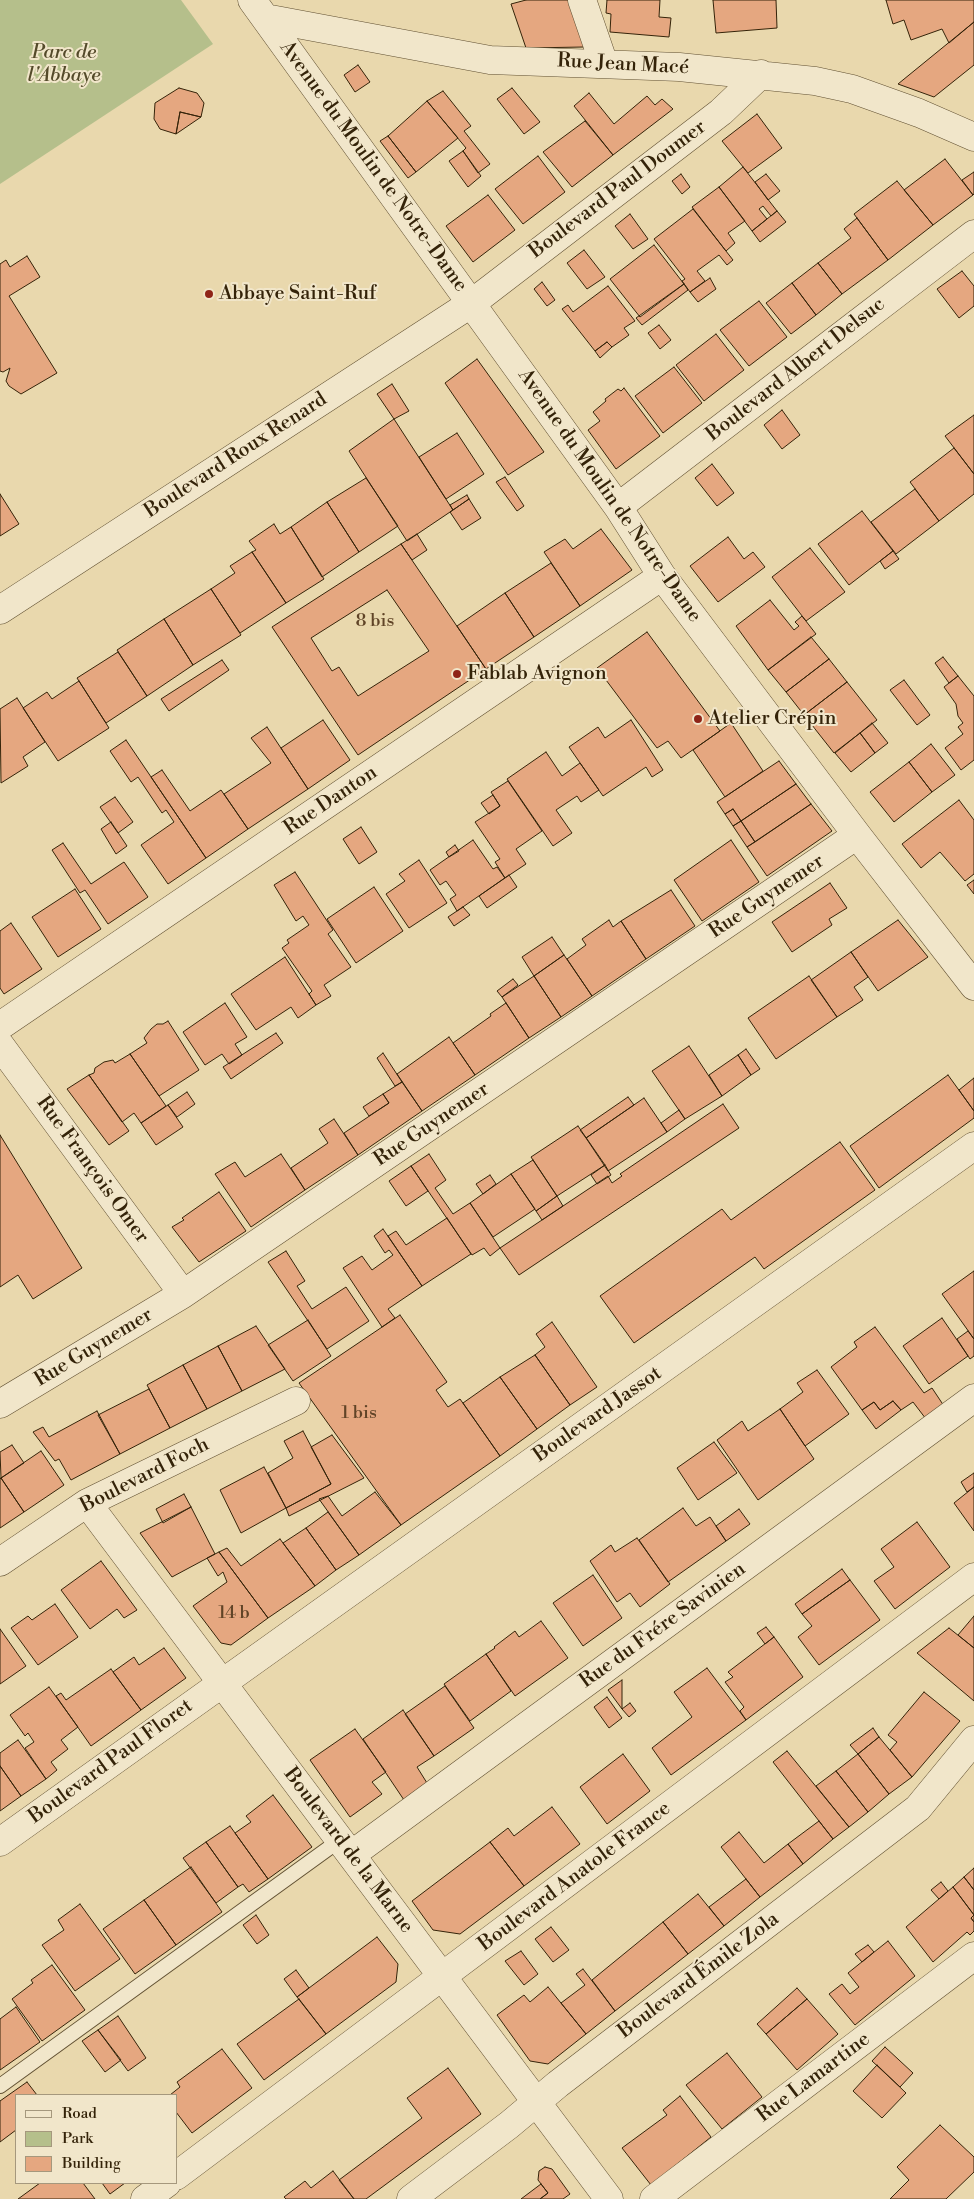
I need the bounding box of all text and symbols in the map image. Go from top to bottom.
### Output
street label: Avenue du Moulin de Notre-Dame [274,37,472,297]
park label: Parc de l'Abbaye [27,41,101,88]
street label: Rue Jean Macé [556,50,690,80]
street label: Boulevard Paul Doumer [525,116,711,264]
place label: Abbaye Saint-Ruf [219,282,376,306]
marker: Abbaye Saint-Ruf [203,288,215,300]
street label: Boulevard Albert Delsuc [702,293,890,447]
street label: Avenue du Moulin de Notre-Dame [512,365,706,627]
street label: Boulevard Roux Renard [140,388,332,524]
house number: 8 bis [356,611,394,633]
place label: Fablab Avignon [467,662,607,686]
marker: Fablab Avignon [451,668,463,680]
place label: Atelier Crépin [708,707,837,731]
marker: Atelier Crépin [692,713,704,725]
street label: Rue Danton [280,761,382,841]
street label: Rue Guynemer [705,850,829,944]
street label: Rue Guynemer [370,1078,494,1172]
street label: Rue François Omer [31,1092,153,1248]
street label: Rue Guynemer [31,1303,157,1393]
street label: Boulevard Jassot [529,1362,667,1468]
house number: 1 bis [341,1403,377,1425]
street label: Boulevard Foch [77,1433,213,1519]
street label: Rue du Frére Savinien [575,1558,751,1694]
house number: 14 b [218,1603,250,1625]
street label: Boulevard Paul Floret [24,1694,198,1830]
street label: Boulevard de la Marne [278,1763,418,1939]
street label: Boulevard Anatole France [474,1797,676,1957]
street label: Boulevard Émile Zola [614,1908,784,2044]
street label: Rue Lamartine [753,2028,875,2128]
legend [15,2094,178,2184]
text: Road [62,2104,97,2123]
text: Park [62,2129,93,2148]
text: Building [62,2154,121,2173]

